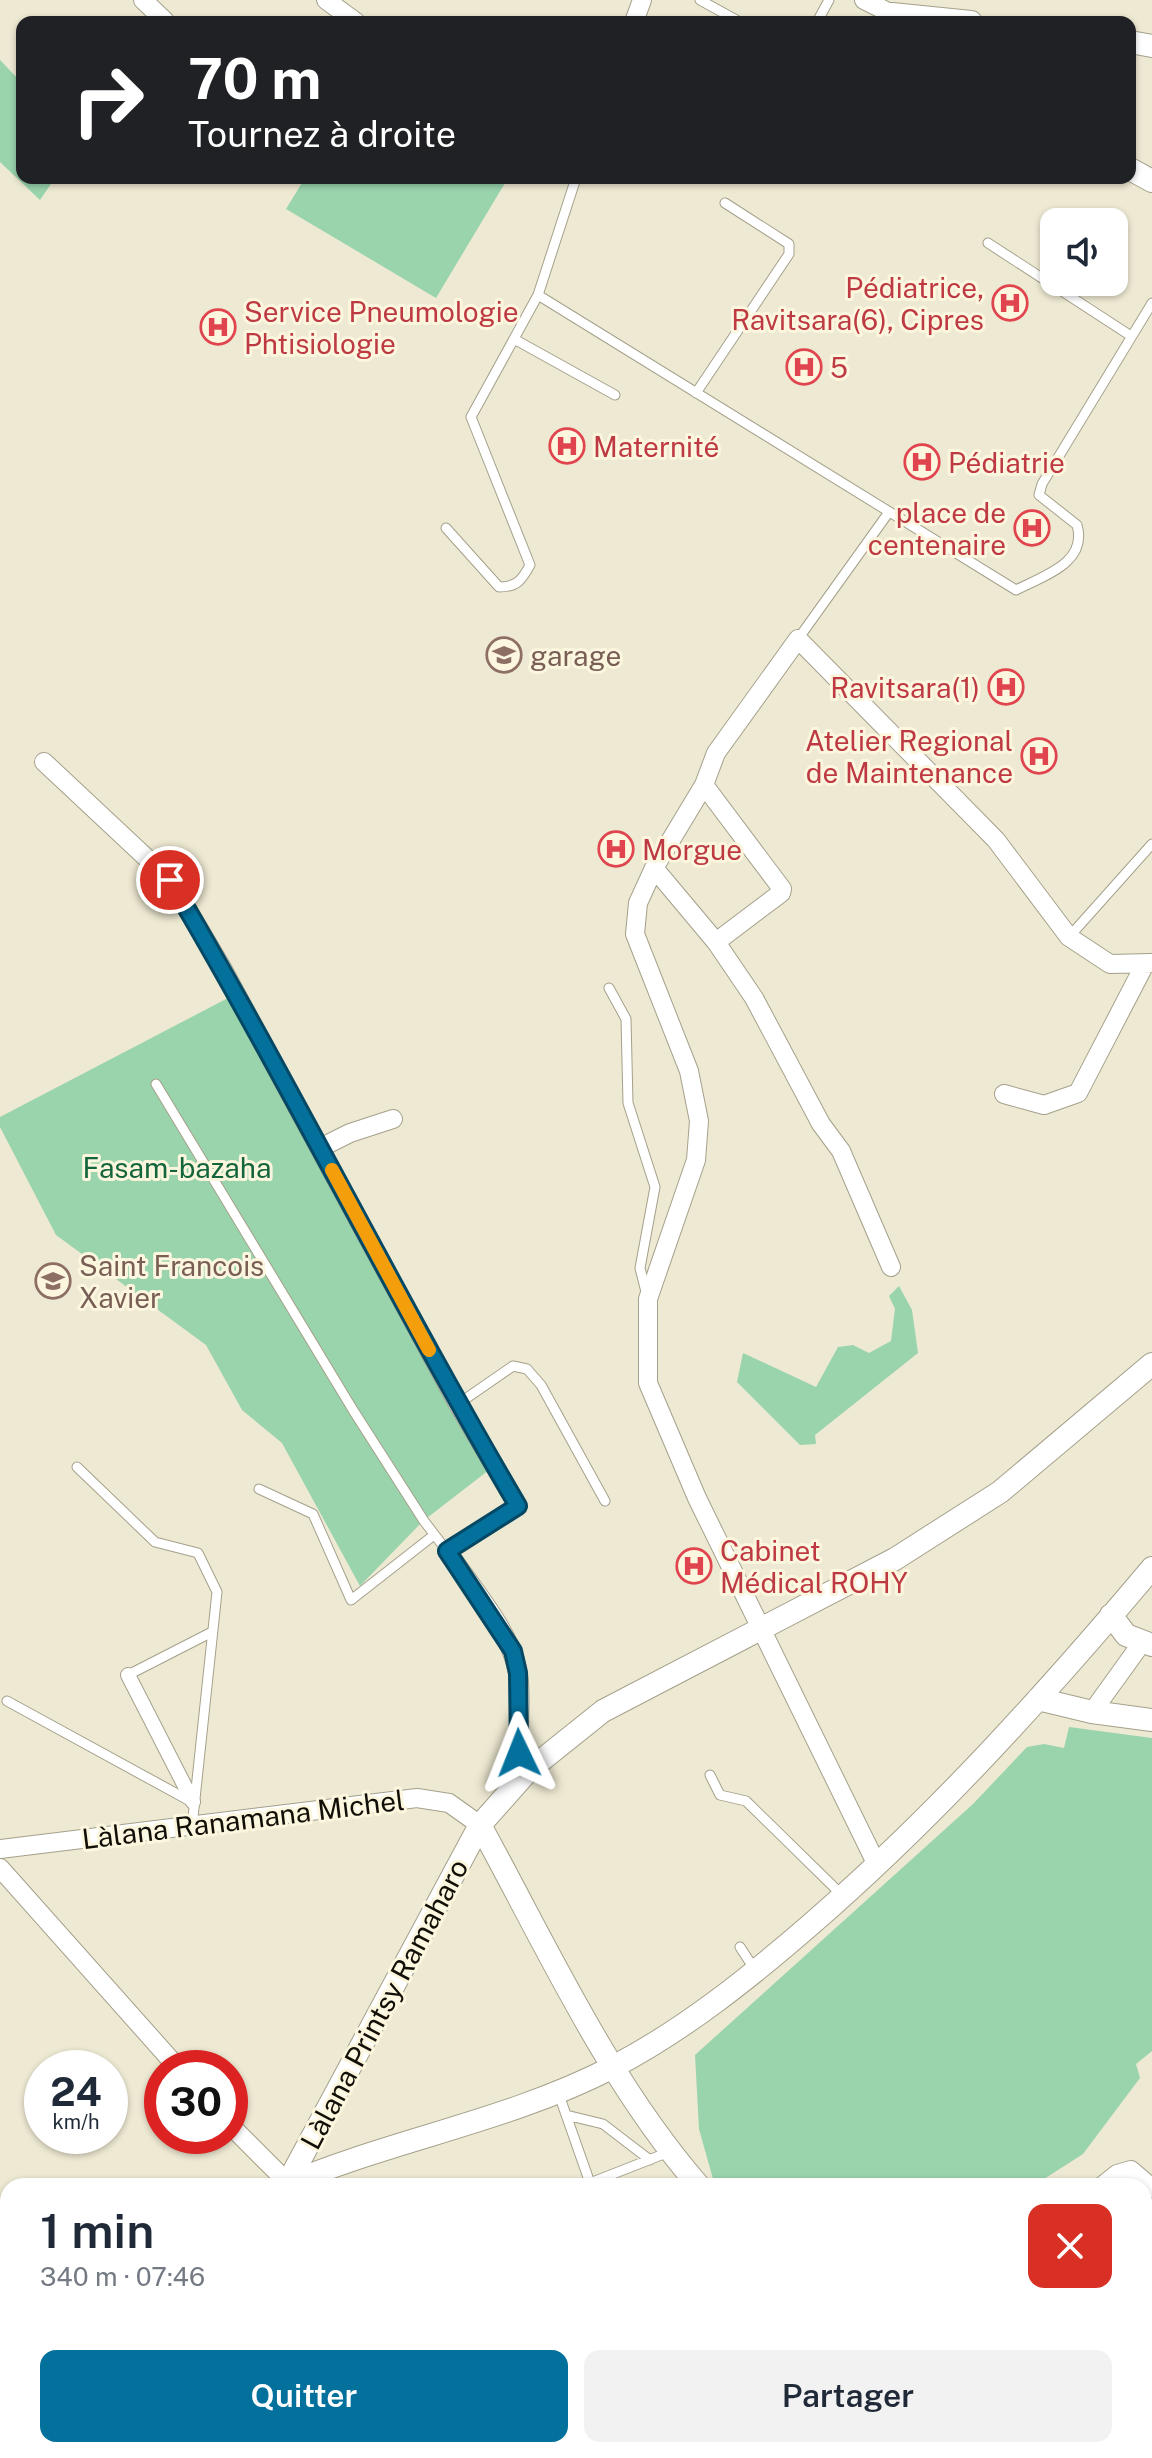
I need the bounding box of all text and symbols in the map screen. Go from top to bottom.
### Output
text: 70 m [188,46,321,112]
icon: right [56,48,160,152]
text: Tournez à droite [188,113,456,155]
map controls [1040,208,1128,296]
button: sound [1040,208,1128,296]
place label: Pédiatrice, Ravitsara(6), Cipres [731,271,984,336]
hospital icon: Pédiatrice, Ravitsara(6), Cipres [991,284,1029,322]
place label: Service Pneumologie Phtisiologie [244,295,519,360]
hospital icon: Service Pneumologie Phtisiologie [199,308,237,346]
hospital icon: 5 [785,348,823,386]
place label: 5 [830,351,848,384]
hospital icon: Maternité [548,427,586,465]
place label: Maternité [593,430,719,463]
hospital icon: Pédiatrie [903,443,941,481]
place label: Pédiatrie [948,446,1065,479]
place label: place de centenaire [868,496,1006,561]
hospital icon: place de centenaire [1013,509,1051,547]
school or university icon: garage [485,636,523,674]
place label: garage [530,639,621,672]
hospital icon: Ravitsara(1) [987,668,1025,706]
place label: Ravitsara(1) [830,671,980,704]
place label: Atelier Regional de Maintenance [805,724,1013,789]
hospital icon: Atelier Regional de Maintenance [1020,737,1058,775]
hospital icon: Morgue [597,830,635,868]
place label: Morgue [642,833,742,866]
pin [136,846,204,914]
icon: arrive [148,858,192,902]
park label: Fasam-bazaha [83,1151,271,1184]
place label: Saint Francois Xavier [79,1249,264,1314]
school or university icon: Saint Francois Xavier [34,1262,72,1300]
place label: Cabinet Médical ROHY [720,1534,908,1599]
hospital icon: Cabinet Médical ROHY [675,1547,713,1585]
position arrow [477,1711,561,1795]
street label: Làlana Ranamana Michel [80,1783,406,1855]
street label: Làlana Printsy Ramaharo [294,1853,474,2155]
speed limit sign: 30 [144,2050,248,2154]
text: 24 [50,2068,102,2115]
text: km/h [52,2110,100,2134]
text: 1 min [40,2202,154,2259]
button: close [1028,2204,1112,2288]
text: 340 m · 07:46 [40,2261,205,2292]
button: Quitter [40,2350,568,2442]
button: Partager [584,2350,1112,2442]

